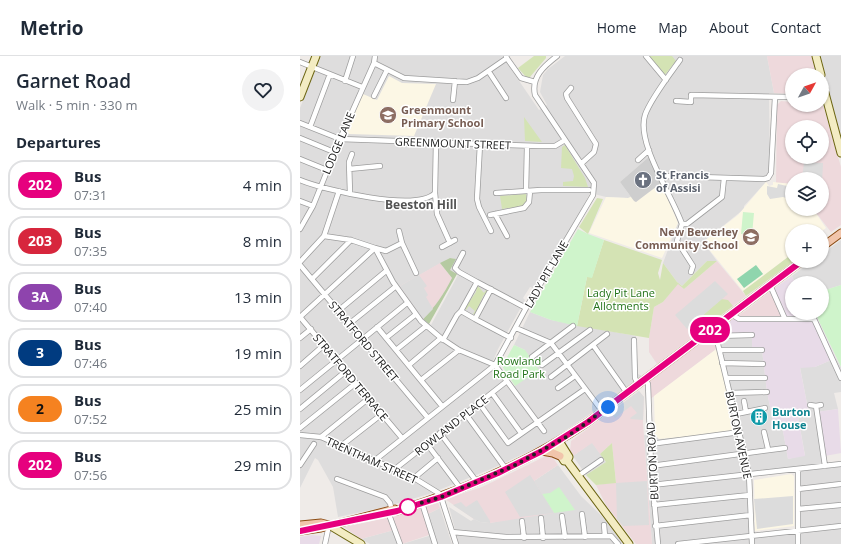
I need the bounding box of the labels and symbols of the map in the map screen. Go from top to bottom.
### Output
north arrow [785,68,829,112]
place label: Greenmount Primary School [401,102,484,130]
school or university icon: Greenmount Primary School [378,105,398,125]
street label: LODGE LANE [318,110,358,176]
street label: GREENMOUNT STREET [395,133,511,153]
place label: St Francis of Assisi [656,167,710,195]
church icon: St Francis of Assisi [633,170,653,190]
district label: Beeston Hill [385,196,457,213]
place label: New Bewerley Community School [635,224,739,252]
school or university icon: New Bewerley Community School [741,227,761,247]
street label: LADY PIT LANE [521,238,571,310]
park label: Lady Pit Lane Allotments [587,285,655,313]
street label: STRATFORD STREET [326,298,402,384]
line badge: 202 [687,317,733,343]
street label: STRATFORD TERRACE [310,330,392,424]
park label: Rowland Road Park [493,353,545,381]
street label: BURTON AVENUE [722,390,756,480]
street label: ROWLAND PLACE [411,391,491,459]
your location [598,397,618,417]
place label: Burton House [772,404,810,432]
building icon: Burton House [749,407,769,427]
street label: BURTON ROAD [642,422,662,500]
street label: TRENTHAM STREET [324,433,420,487]
unlabelled marker [399,498,417,516]

